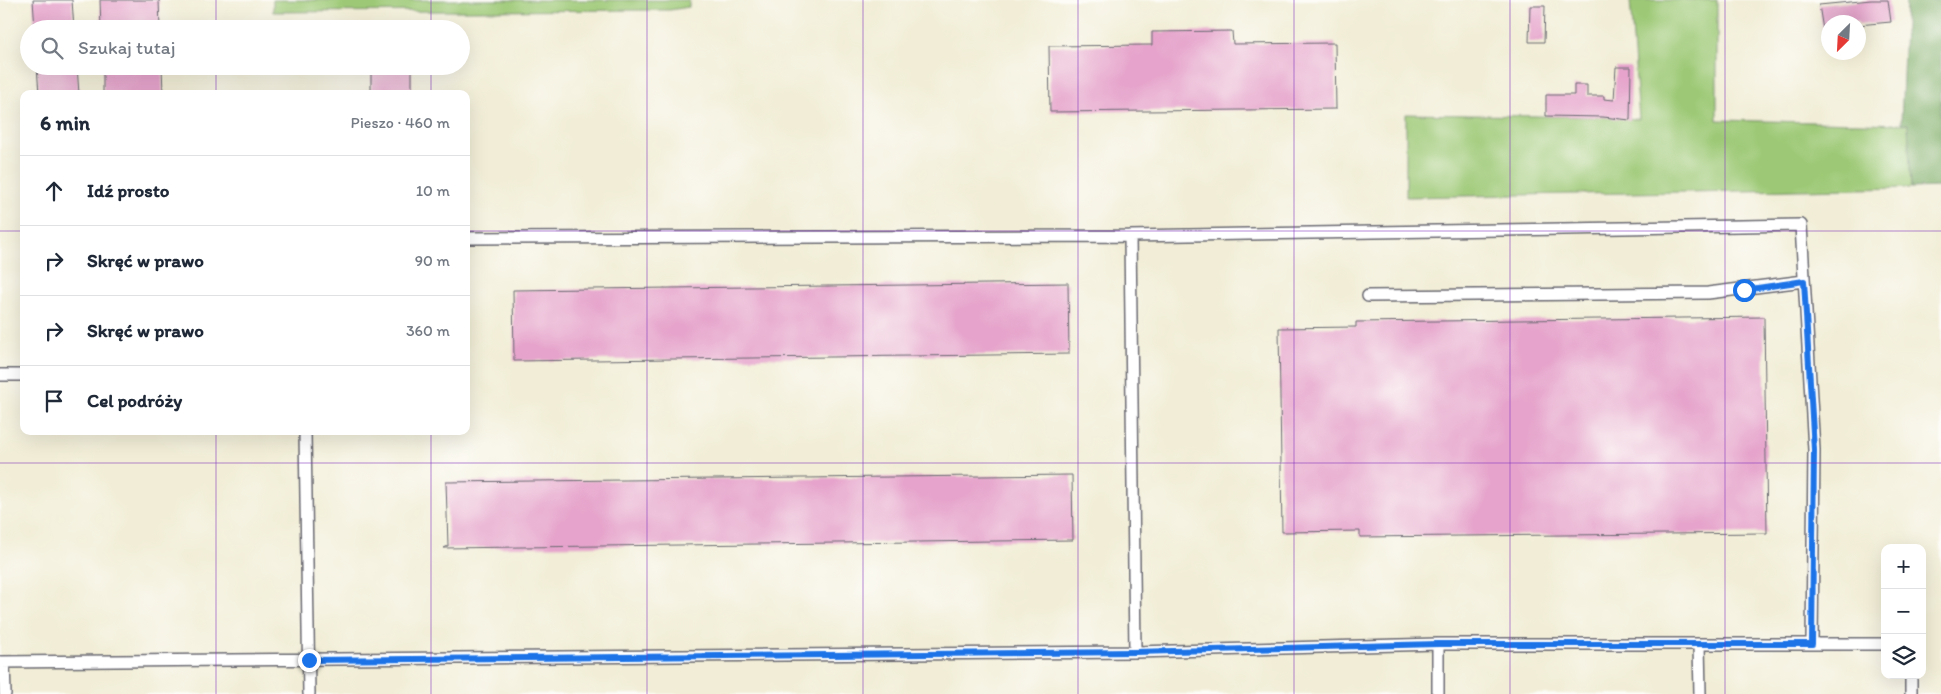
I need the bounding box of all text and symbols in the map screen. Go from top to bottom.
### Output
north arrow [1821,15,1866,60]
search box [20,20,470,75]
icon: search [38,34,66,62]
text: Szukaj tutaj [78,36,175,59]
text: 6 min [40,110,90,135]
text: Pieszo · 460 m [351,113,450,132]
icon: ahead [40,177,68,205]
text: Idź prosto [87,179,170,202]
text: 10 m [416,181,450,200]
icon: right [40,247,68,275]
text: Skręć w prawo [87,249,204,272]
text: 90 m [415,251,450,270]
route start [1733,279,1756,302]
icon: right [40,317,68,345]
text: Skręć w prawo [87,319,204,342]
text: 360 m [406,321,450,340]
icon: arrive [40,387,68,415]
text: Cel podróży [87,389,182,412]
map controls [1881,544,1926,679]
button: + [1881,544,1926,589]
button: − [1881,589,1926,634]
button: layers [1881,634,1926,679]
route end [298,649,321,672]

